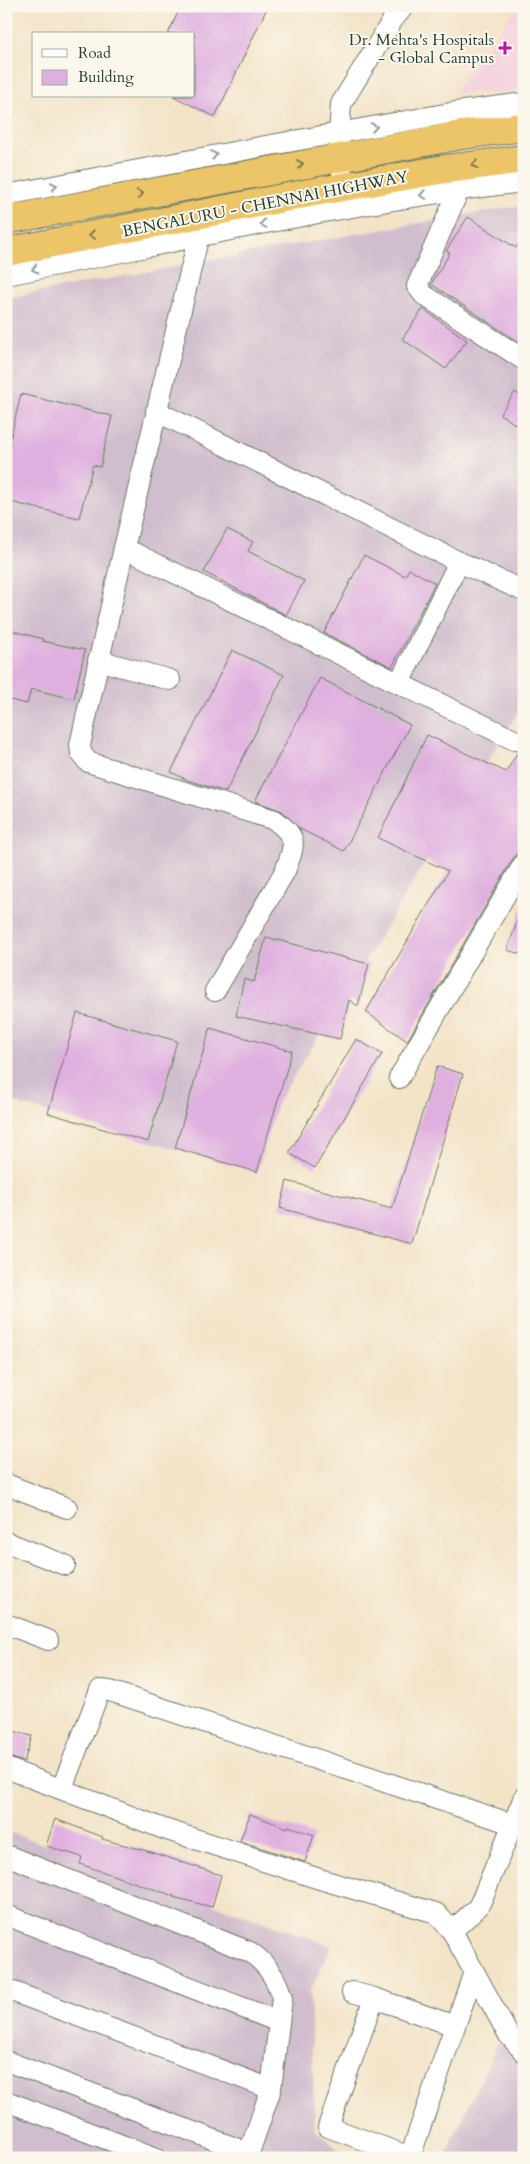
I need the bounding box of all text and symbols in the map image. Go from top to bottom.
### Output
place label: Dr. Mehta's Hospitals - Global Campus [349,29,494,69]
legend [32,32,195,98]
marker: Dr. Mehta's Hospitals - Global Campus [498,41,512,55]
text: Road [78,43,111,63]
text: Building [78,67,134,87]
one-way arrow [369,122,378,133]
one-way arrow [209,151,218,161]
one-way arrow [471,159,480,169]
one-way arrow [295,160,304,170]
street label: BENGALURU - CHENNAI HIGHWAY [120,165,410,243]
one-way arrow [50,181,59,191]
one-way arrow [136,190,145,200]
one-way arrow [419,190,428,200]
one-way arrow [259,219,268,229]
one-way arrow [88,230,96,240]
one-way arrow [31,264,40,274]

